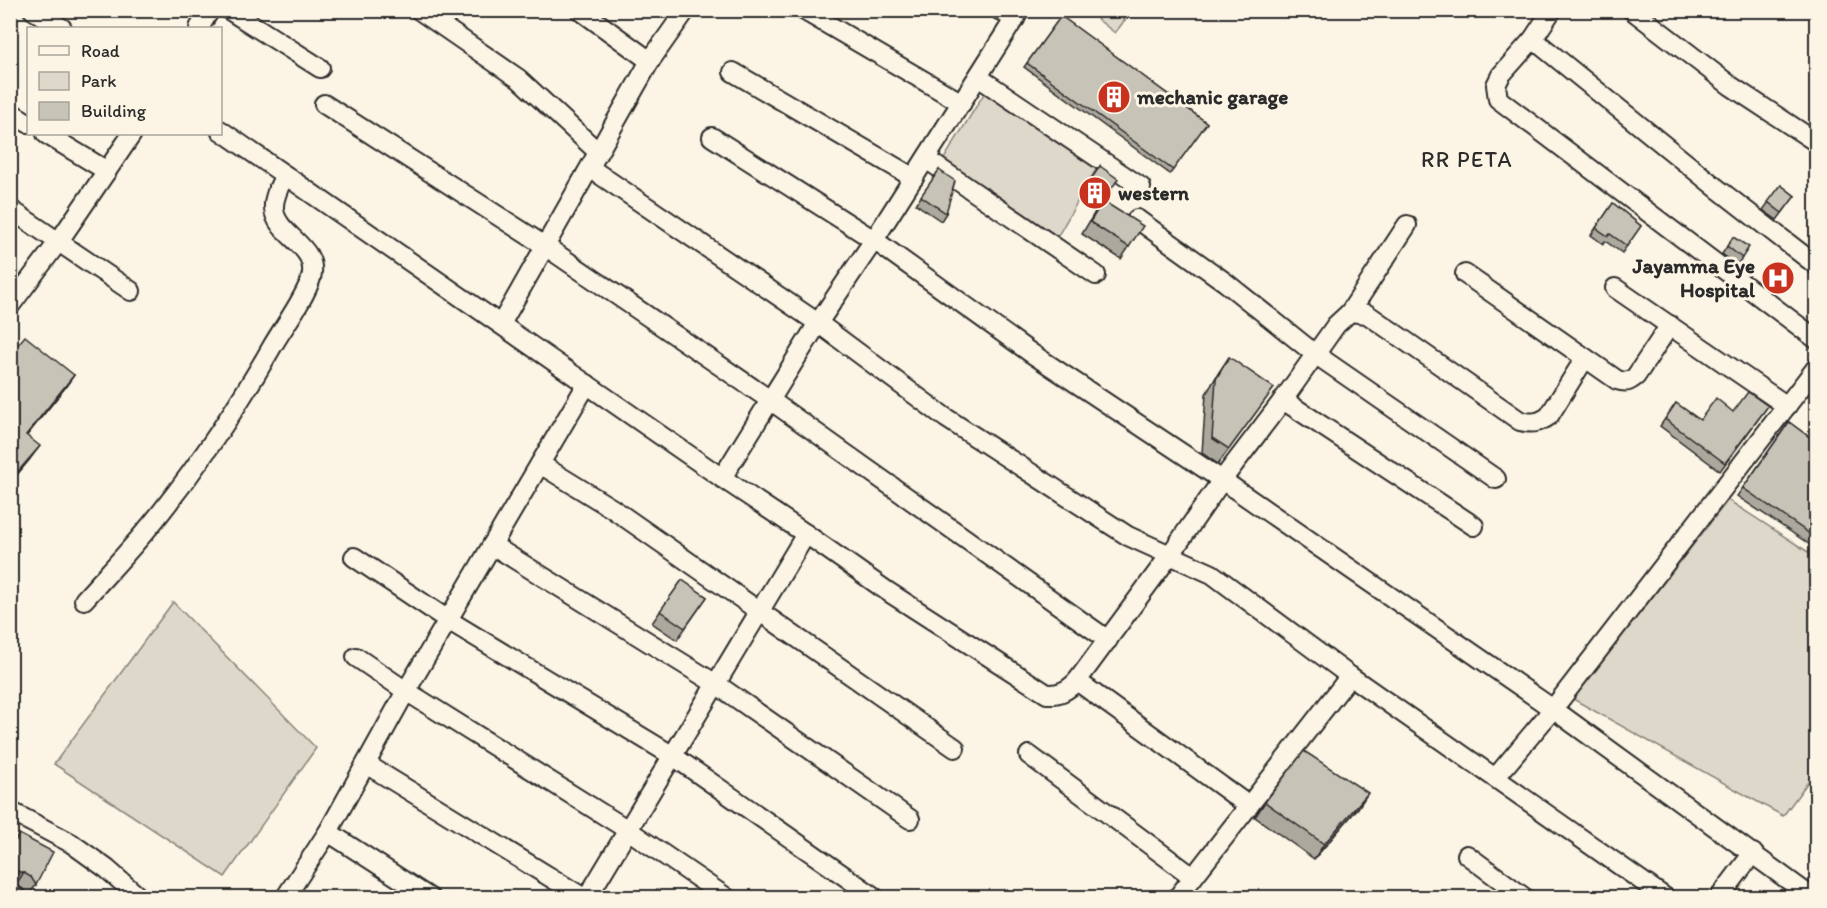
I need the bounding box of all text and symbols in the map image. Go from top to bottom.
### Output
legend [27,27,222,135]
text: Road [81,40,120,62]
text: Park [81,70,116,92]
building icon: mechanic garage [1096,79,1132,115]
place label: mechanic garage [1136,84,1288,110]
text: Building [81,100,147,122]
district label: RR PETA [1421,146,1513,173]
building icon: western [1077,175,1113,211]
place label: western [1118,180,1190,205]
place label: Jayamma Eye Hospital [1632,253,1756,303]
hospital icon: Jayamma Eye Hospital [1760,260,1796,296]

